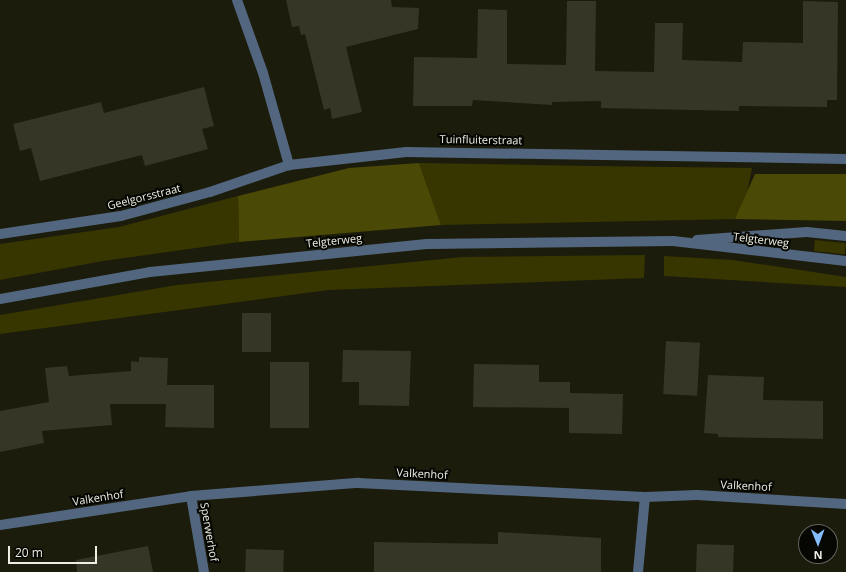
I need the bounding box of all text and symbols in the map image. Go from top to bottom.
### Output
street label: Tuinfluiterstraat [440,133,522,147]
street label: Geelgorsstraat [106,181,182,213]
street label: Telgterweg [732,230,790,250]
street label: Telgterweg [305,231,363,251]
street label: Valkenhof [396,466,448,482]
street label: Valkenhof [720,478,772,494]
street label: Valkenhof [72,487,124,509]
street label: Sperwerhof [197,501,221,563]
north arrow [798,524,838,564]
scale bar [10,538,99,564]
text: 20 m [15,544,43,561]
text: N [814,548,823,563]

